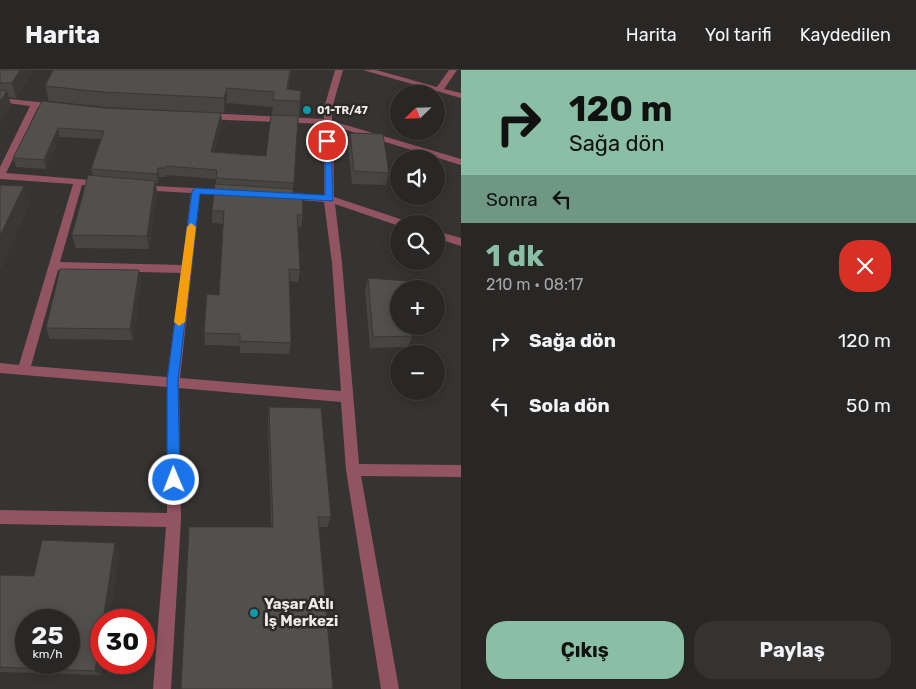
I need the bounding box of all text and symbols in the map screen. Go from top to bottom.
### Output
text: Harita [25,21,100,49]
text: Harita [626,24,677,46]
text: Yol tarifi [705,24,772,46]
text: Kaydedilen [800,24,891,46]
north arrow [390,85,445,140]
map controls [390,85,445,400]
text: 120 m [569,88,672,130]
icon: right [486,90,551,155]
marker: 01-TR/47 [301,104,313,116]
place label: 01-TR/47 [317,104,369,117]
pin [306,120,348,162]
icon: arrive [313,127,341,155]
text: Sağa dön [569,130,665,157]
button: sound [390,150,445,205]
icon: left [548,185,576,213]
text: Sonra [486,188,538,211]
button: search [390,215,445,270]
text: 1 dk [486,238,544,274]
button: close [839,240,891,292]
text: 210 m · 08:17 [486,275,583,294]
button: + [390,280,445,335]
icon: right [486,327,514,355]
text: Sağa dön [529,329,616,352]
text: 120 m [838,329,891,352]
button: − [390,345,445,400]
icon: left [486,392,514,420]
text: Sola dön [529,394,610,417]
text: 50 m [846,394,891,417]
position arrow [147,453,199,505]
place label: Yaşar Atlı İş Merkezi [264,595,338,630]
marker: Yaşar Atlı İş Merkezi [248,607,260,619]
speed limit sign: 30 [90,609,155,674]
text: 25 [31,621,64,650]
button: Çıkış [486,621,684,679]
button: Paylaş [694,621,891,679]
text: km/h [33,647,62,661]

